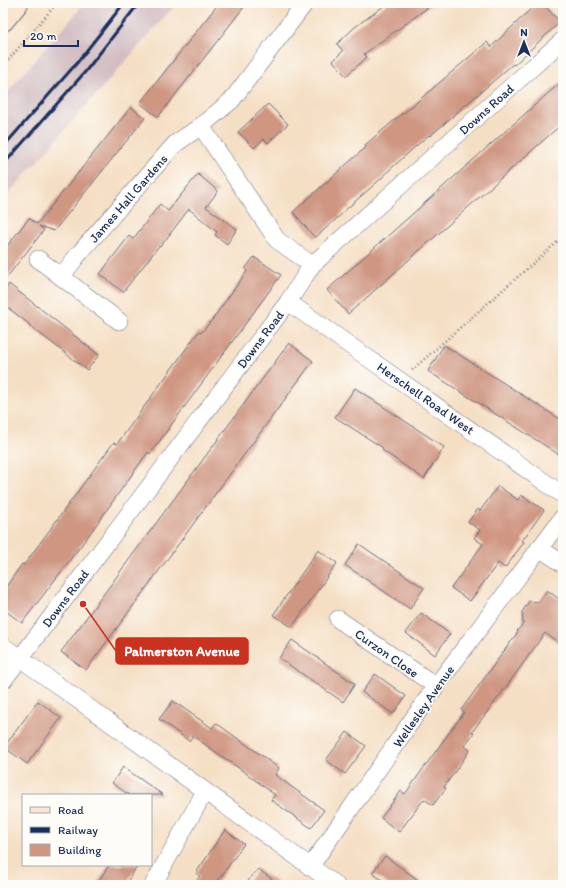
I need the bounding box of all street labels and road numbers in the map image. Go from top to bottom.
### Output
street label: Downs Road [456,81,517,138]
street label: James Hall Gardens [86,151,171,245]
street label: Downs Road [234,307,287,371]
street label: Herschell Road West [374,359,477,438]
street label: Downs Road [39,566,92,630]
street label: Curzon Close [352,626,421,681]
street label: Wellesley Avenue [390,662,457,750]

